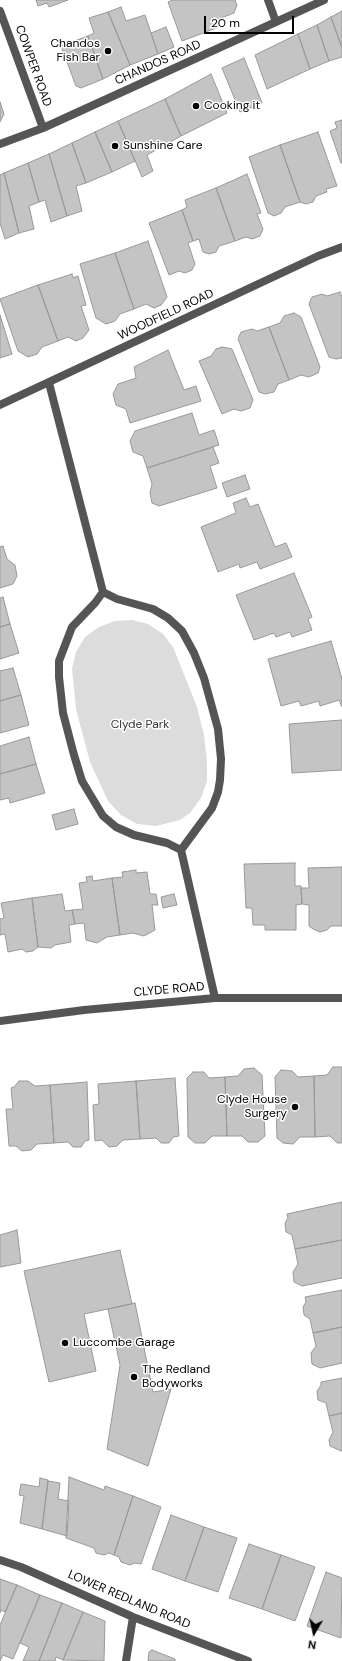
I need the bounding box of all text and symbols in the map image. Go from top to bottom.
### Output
scale bar [206,8,296,34]
text: 20 m [211,15,240,31]
street label: COWPER ROAD [12,23,54,109]
place label: Chandos Fish Bar [50,37,100,65]
street label: CHANDOS ROAD [113,38,203,88]
marker: Chandos Fish Bar [103,46,113,56]
place label: Cooking it [204,99,260,113]
marker: Cooking it [191,101,201,111]
place label: Sunshine Care [123,139,203,153]
marker: Sunshine Care [110,141,120,151]
street label: WOODFIELD ROAD [116,287,216,343]
park label: Clyde Park [111,718,169,732]
street label: CLYDE ROAD [133,980,205,1000]
place label: Clyde House Surgery [217,1093,287,1121]
marker: Clyde House Surgery [290,1102,300,1112]
place label: Luccombe Garage [73,1336,175,1350]
marker: Luccombe Garage [60,1338,70,1348]
place label: The Redland Bodyworks [142,1363,210,1391]
marker: The Redland Bodyworks [129,1372,139,1382]
street label: LOWER REDLAND ROAD [66,1568,192,1632]
north arrow [294,1613,334,1653]
text: N [307,1637,317,1652]

